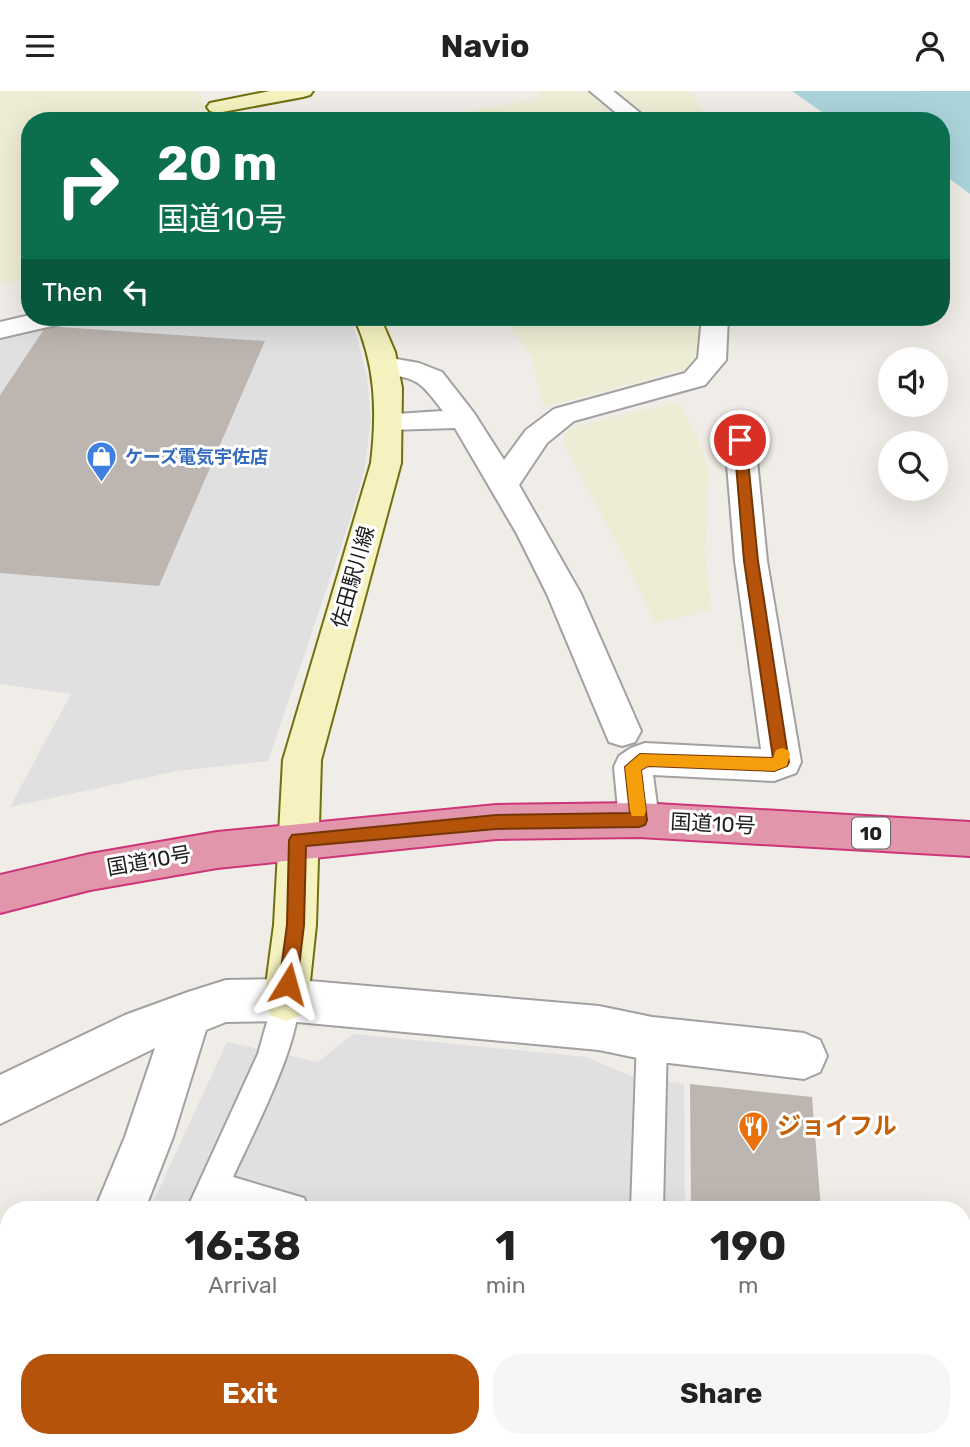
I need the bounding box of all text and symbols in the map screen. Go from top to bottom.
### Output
icon: menu [21,27,59,65]
text: Navio [440,27,530,65]
icon: person [911,27,949,65]
text: 20 m [157,134,278,192]
icon: right [42,140,133,231]
text: 国道10号 [157,200,287,238]
icon: left [117,273,155,311]
text: Then [42,277,103,308]
map controls [878,347,948,501]
button: sound [878,347,948,417]
pin [710,410,770,470]
icon: arrive [721,421,759,459]
button: search [878,431,948,501]
shop icon: ケーズ電気宇佐店 [85,440,119,484]
place label: ケーズ電気宇佐店 [125,446,268,468]
street label: 佐田駅川線 [326,523,379,631]
street label: 国道10号 [670,809,756,838]
road number: 10 [852,817,890,849]
street label: 国道10号 [105,841,193,880]
position arrow [251,947,325,1021]
restaurant icon: ジョイフル [737,1109,771,1153]
place label: ジョイフル [777,1112,897,1140]
text: 16:38 [185,1221,301,1271]
text: 1 [495,1221,516,1271]
text: 190 [710,1221,786,1271]
text: Arrival [208,1271,277,1299]
text: min [486,1271,526,1299]
text: m [738,1271,759,1299]
button: Exit [21,1354,479,1434]
button: Share [493,1354,950,1434]

